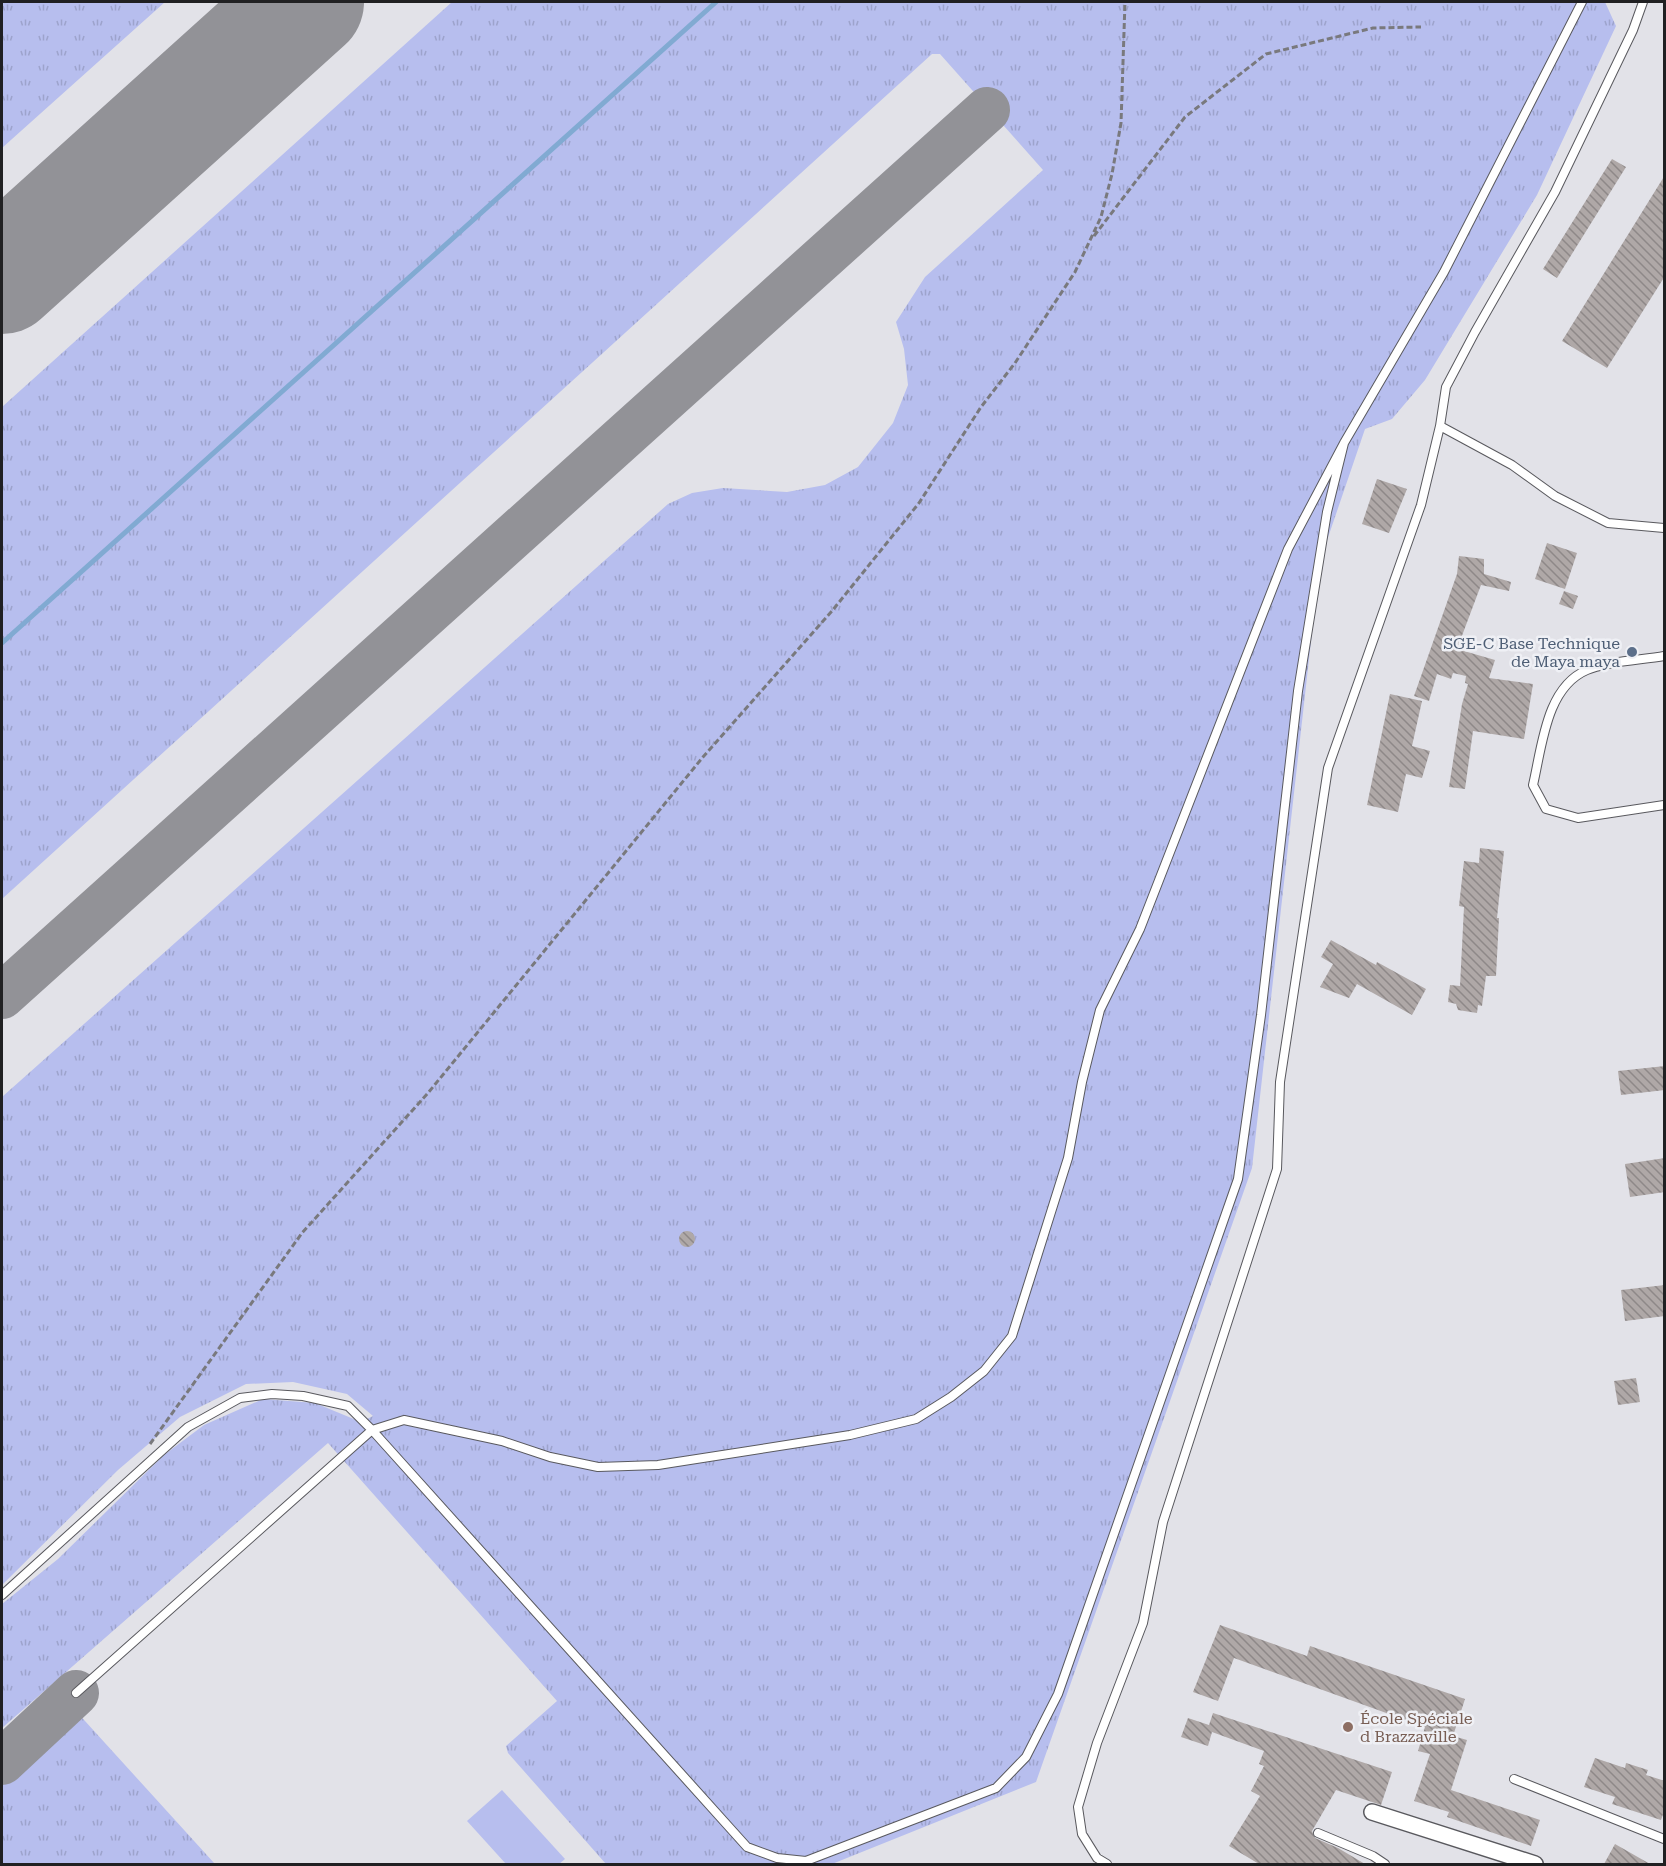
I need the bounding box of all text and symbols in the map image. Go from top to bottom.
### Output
place label: SGE-C Base Technique de Maya maya [1443,634,1620,671]
marker: SGE-C Base Technique de Maya maya [1625,645,1639,659]
place label: École Spéciale d Brazzaville [1360,1709,1473,1746]
marker: École Spéciale d Brazzaville [1341,1720,1355,1734]

